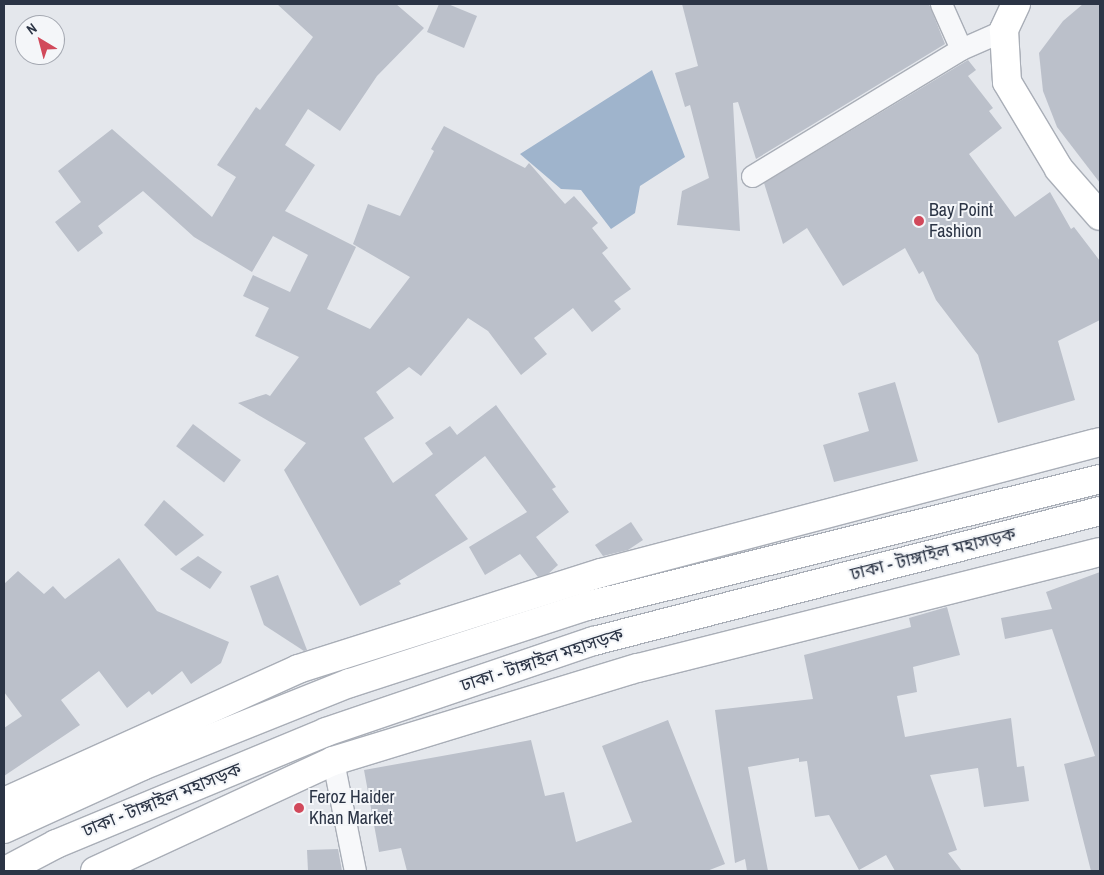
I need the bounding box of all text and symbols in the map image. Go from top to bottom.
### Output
north arrow [15,15,65,65]
text: N [23,19,40,39]
place label: Bay Point Fashion [929,200,993,242]
marker: Bay Point Fashion [913,215,925,227]
street label: ঢাকা - টাঙ্গাইল মহাসড়ক [848,523,1018,585]
street label: ঢাকা - টাঙ্গাইল মহাসড়ক [458,624,626,696]
street label: ঢাকা - টাঙ্গাইল মহাসড়ক [79,758,245,842]
place label: Feroz Haider Khan Market [309,787,394,830]
marker: Feroz Haider Khan Market [293,802,305,814]

